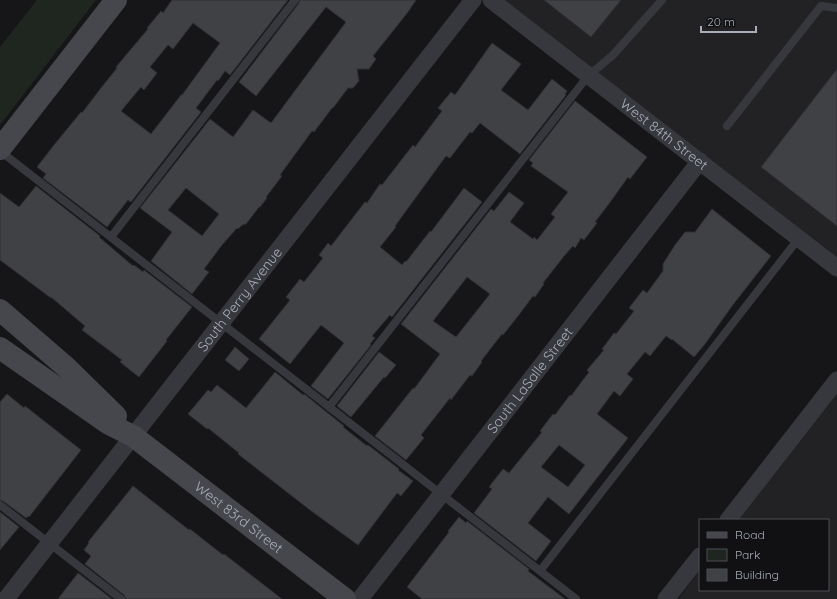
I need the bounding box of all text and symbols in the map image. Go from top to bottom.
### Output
scale bar [701,8,756,34]
text: 20 m [707,14,735,29]
street label: West 84th Street [617,94,712,174]
street label: South Perry Avenue [193,243,286,355]
street label: South LaSalle Street [483,323,577,437]
street label: West 83rd Street [191,477,287,557]
legend [699,519,829,591]
text: Road [735,527,765,542]
text: Park [735,547,760,562]
text: Building [735,567,779,582]

